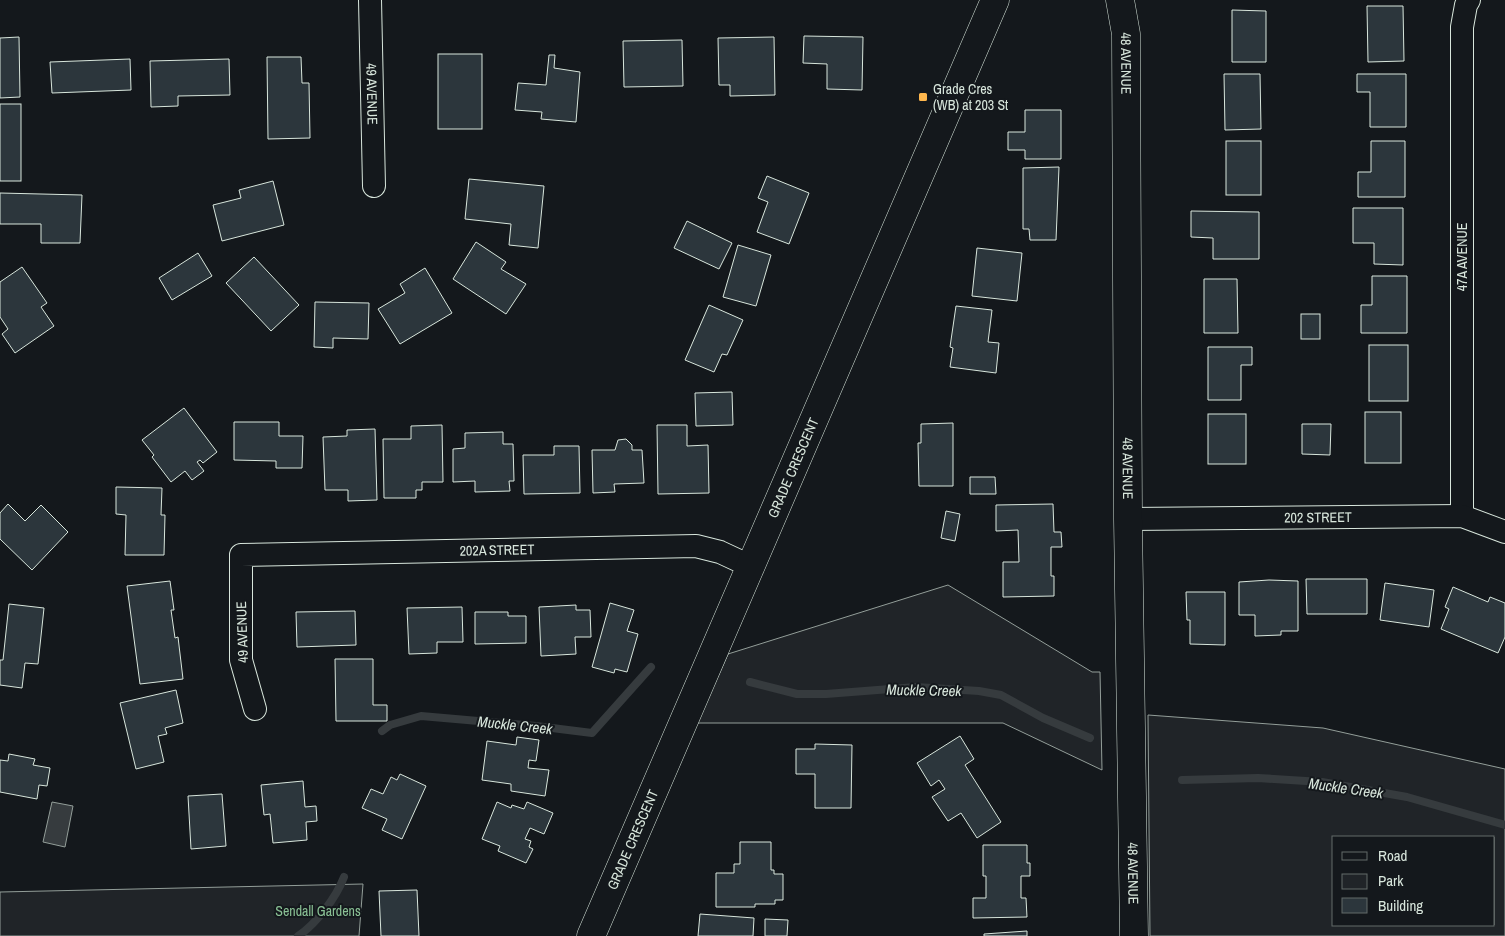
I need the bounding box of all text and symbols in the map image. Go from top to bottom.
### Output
street label: 48 AVENUE [1117,33,1135,94]
street label: 49 AVENUE [362,63,382,125]
place label: Grade Cres (WB) at 203 St [933,80,1008,114]
marker: Grade Cres (WB) at 203 St [917,91,929,103]
street label: 47A AVENUE [1453,223,1471,291]
street label: GRADE CRESCENT [764,415,823,521]
street label: 48 AVENUE [1119,438,1137,499]
street label: 202 STREET [1284,508,1352,527]
street label: 202A STREET [459,540,535,560]
street label: 49 AVENUE [232,601,252,663]
water label: Muckle Creek [886,679,963,701]
water label: Muckle Creek [477,711,554,739]
water label: Muckle Creek [1307,772,1386,804]
street label: GRADE CRESCENT [603,787,662,892]
legend [1332,836,1495,926]
street label: 48 AVENUE [1124,842,1143,904]
text: Road [1378,845,1407,866]
text: Park [1378,870,1404,891]
text: Building [1378,895,1423,916]
park label: Sendall Gardens [275,902,361,920]

